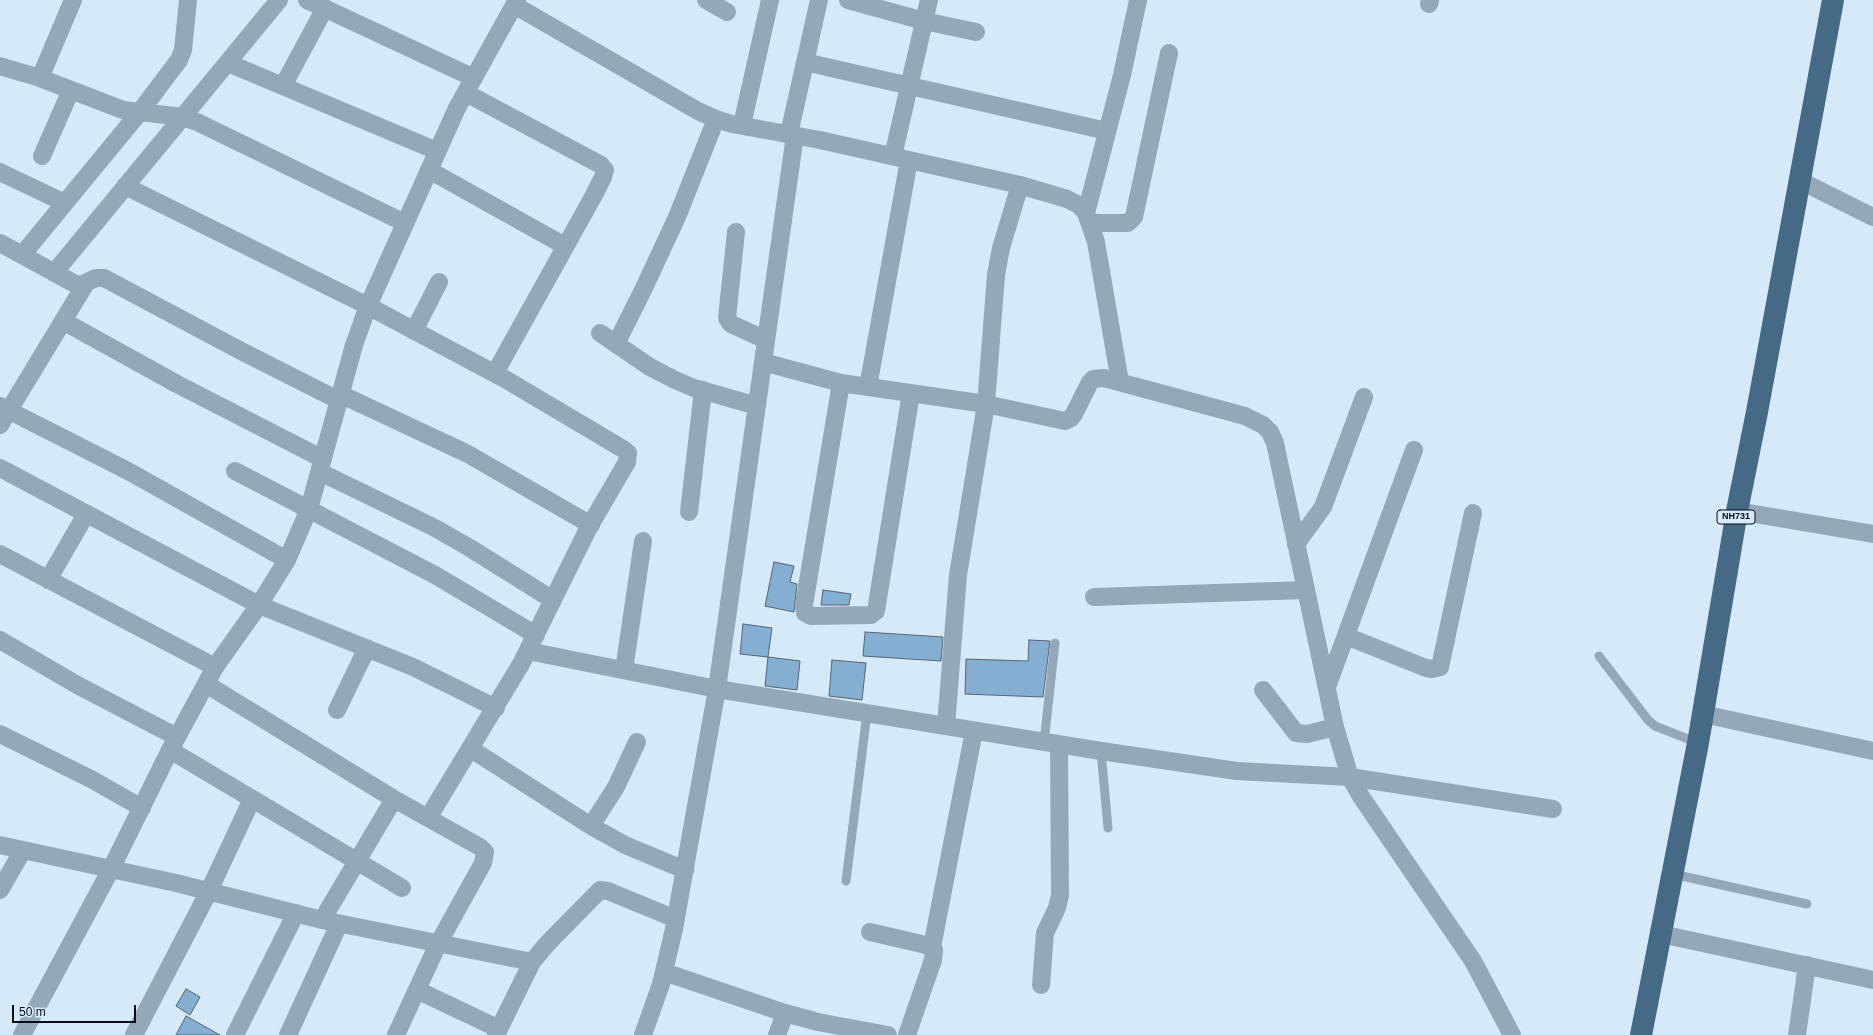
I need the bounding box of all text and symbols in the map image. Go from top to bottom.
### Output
road number: NH731 [1717,510,1755,524]
scale bar [14,997,138,1023]
text: 50 m [19,1005,46,1019]

